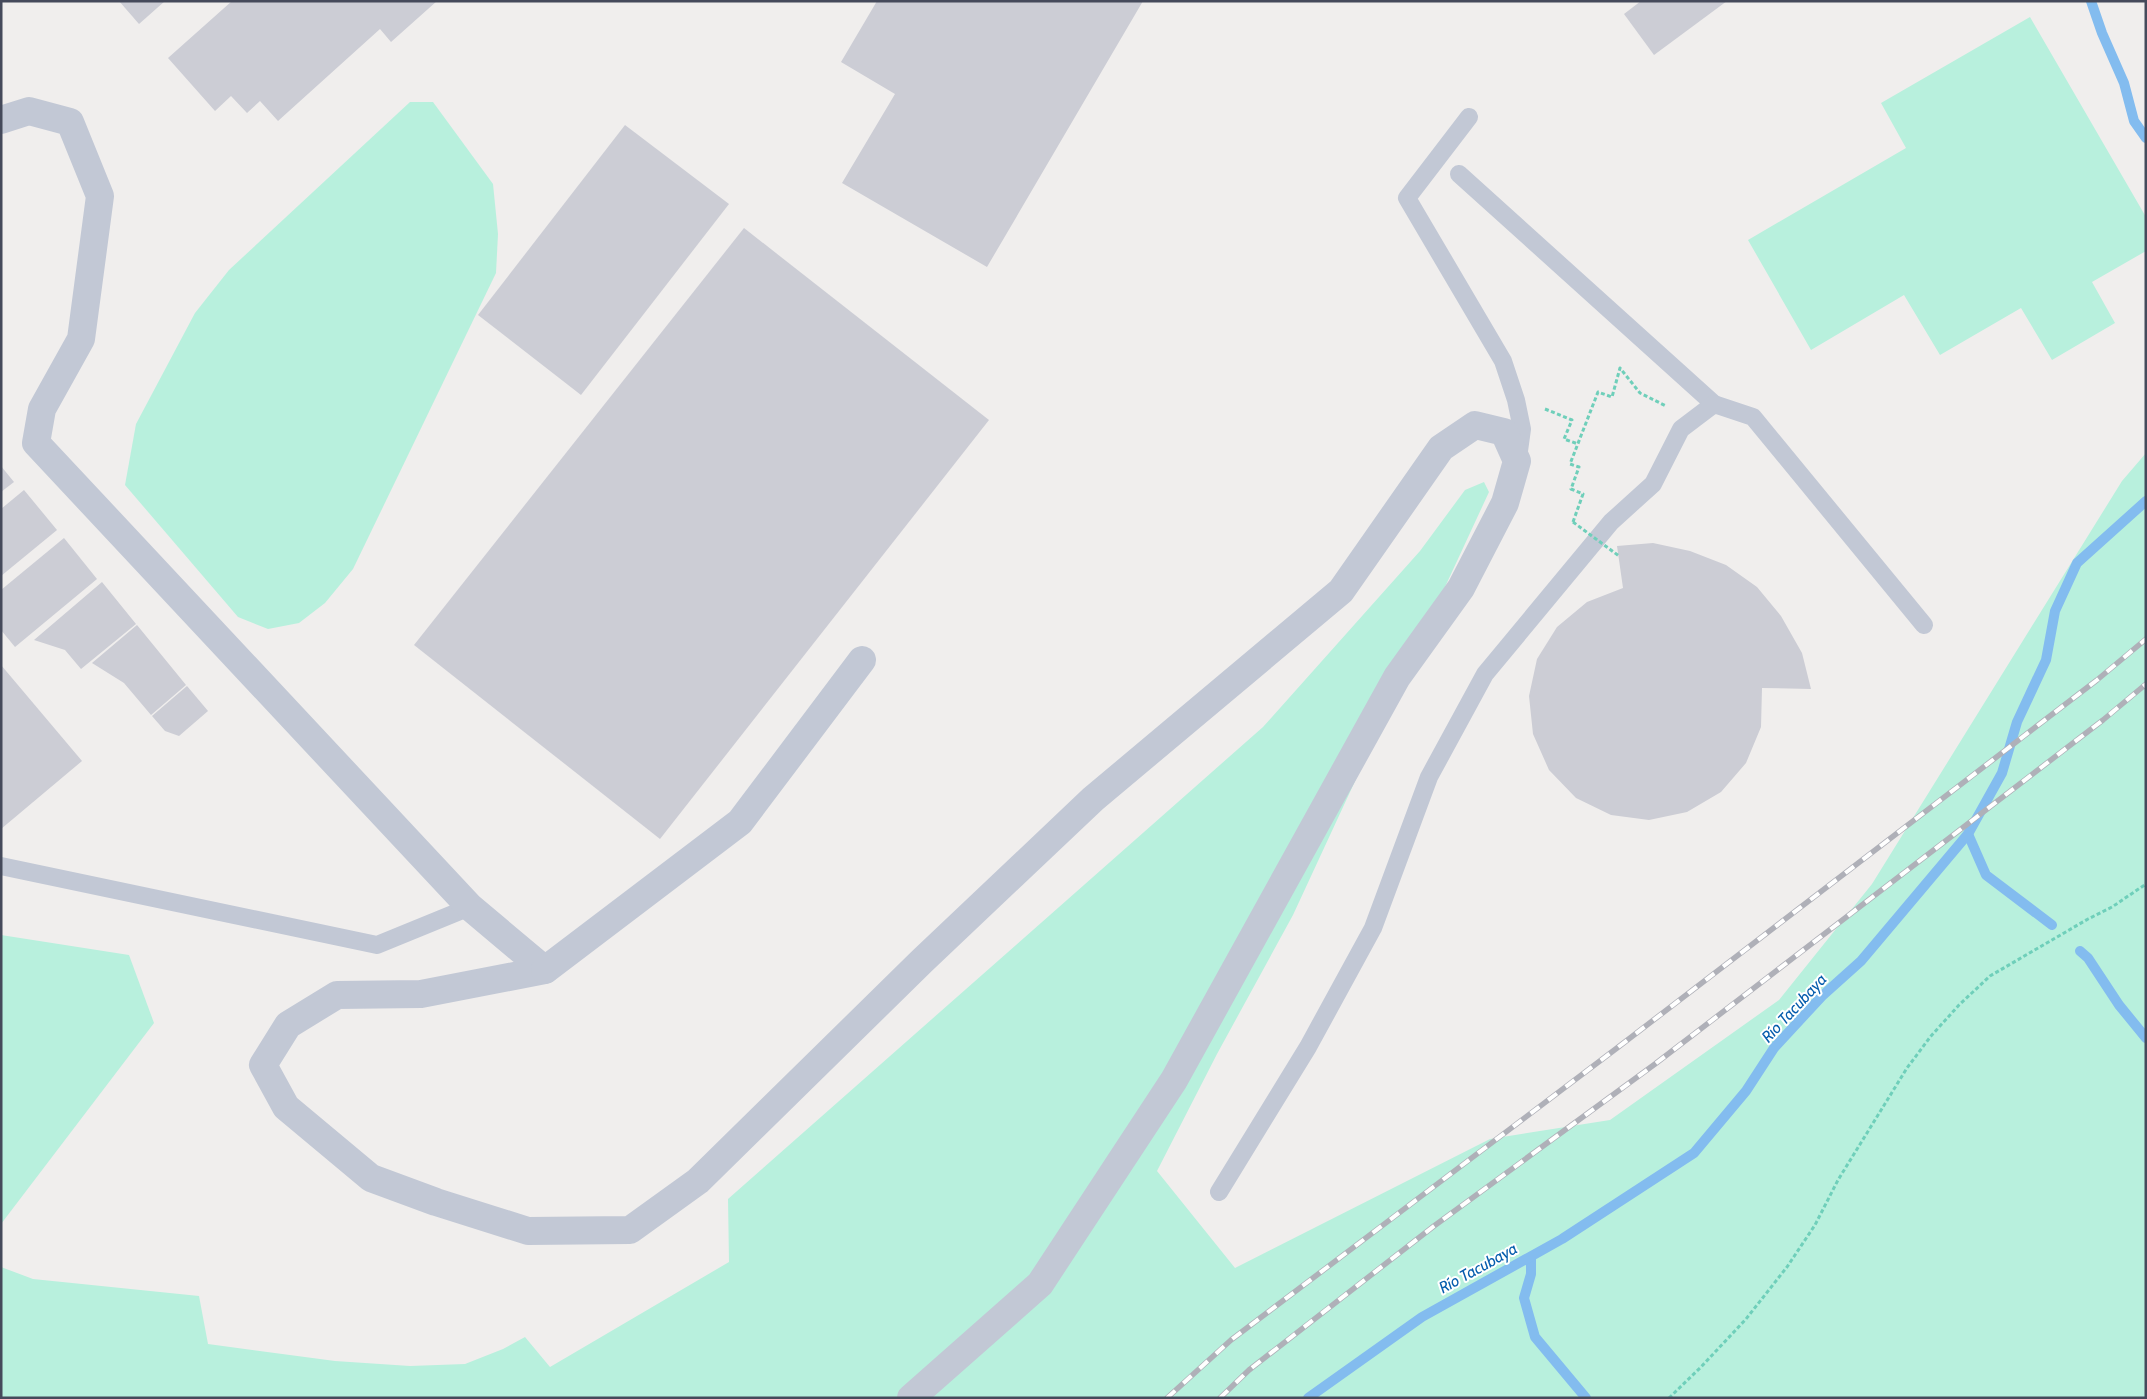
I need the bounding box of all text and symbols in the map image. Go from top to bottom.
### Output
water label: Río Tacubaya [1757,970,1831,1046]
water label: Río Tacubaya [1435,1239,1521,1297]

